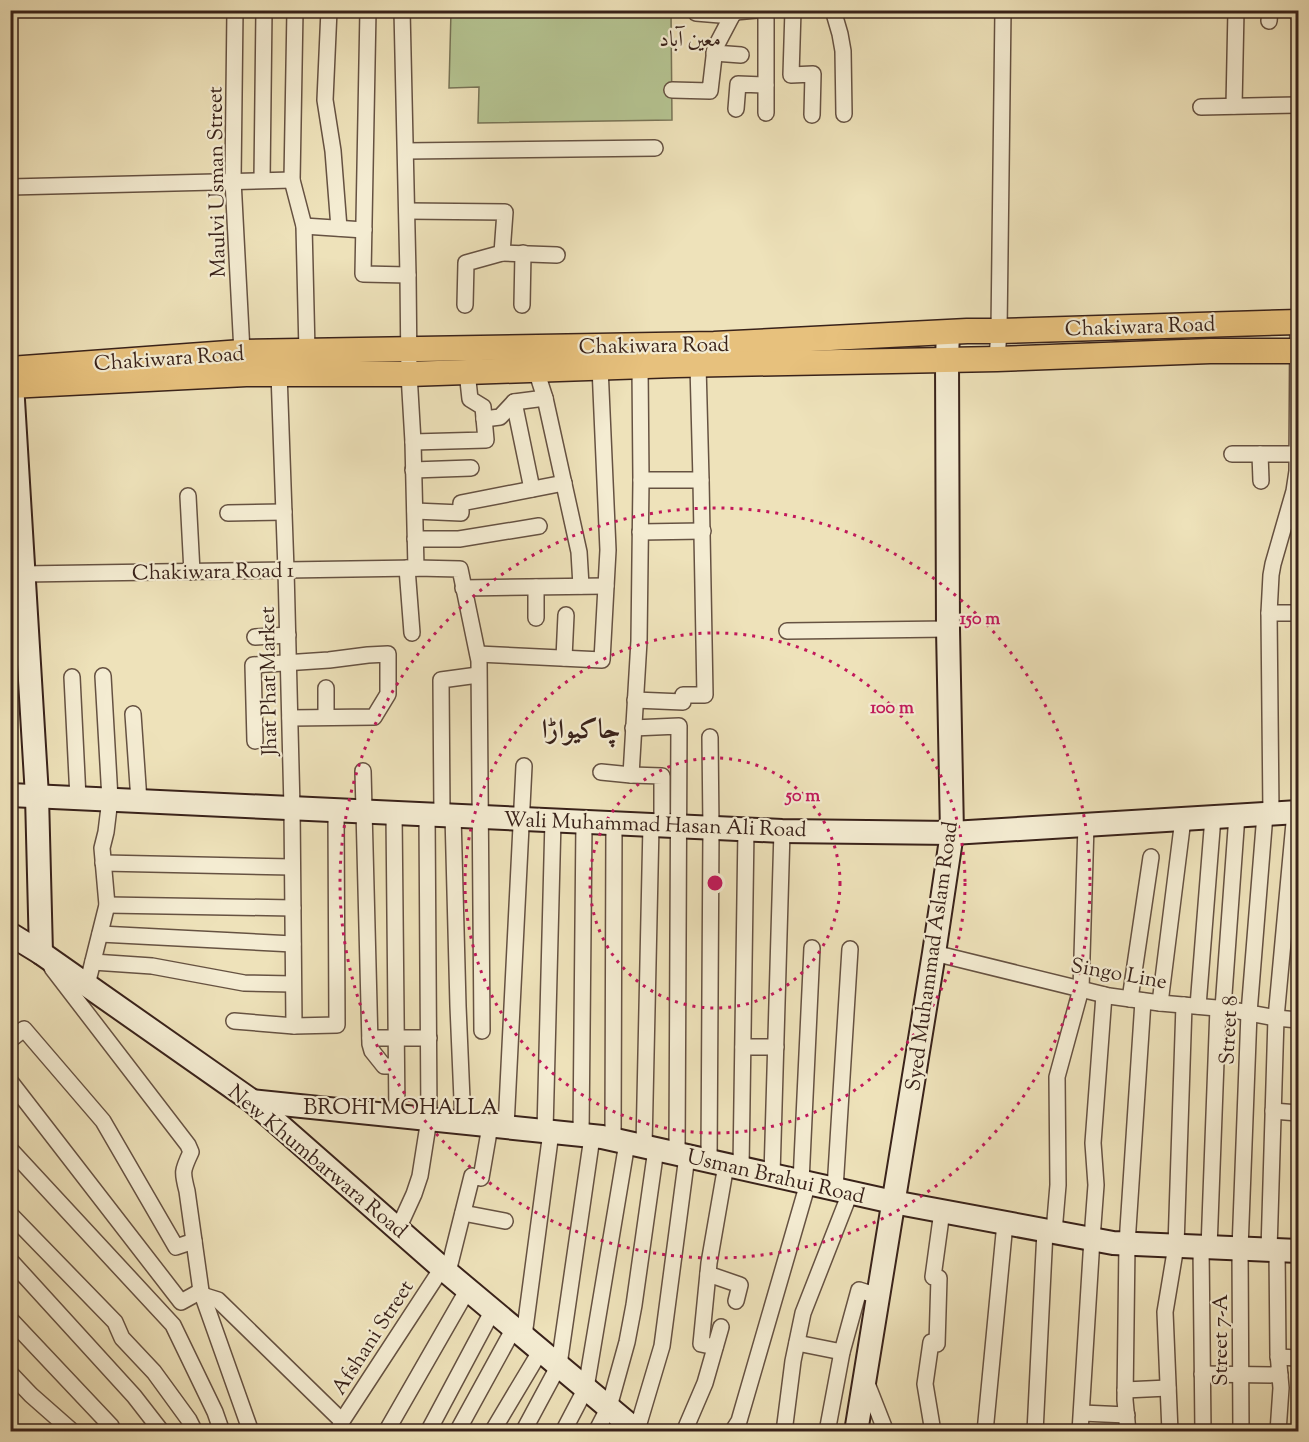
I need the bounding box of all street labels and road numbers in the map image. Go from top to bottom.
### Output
street label: Maulvi Usman Street [201,86,235,278]
street label: Chakiwara Road [1064,310,1216,346]
street label: Chakiwara Road [578,331,730,363]
street label: Chakiwara Road [93,340,245,380]
street label: Chakiwara Road 1 [132,557,294,589]
street label: Jhat Phat Market [254,606,286,757]
street label: Wali Muhammad Hasan Ali Road [503,806,807,846]
street label: Syed Muhammad Aslam Road [899,819,967,1093]
street label: Singo Line [1068,952,1169,998]
street label: Street 8 [1213,995,1247,1065]
street label: New Khumbarwara Road [221,1078,413,1247]
street label: Usman Brahui Road [684,1143,868,1213]
street label: Afshani Street [325,1275,422,1401]
street label: Street 7-A [1207,1294,1237,1386]

